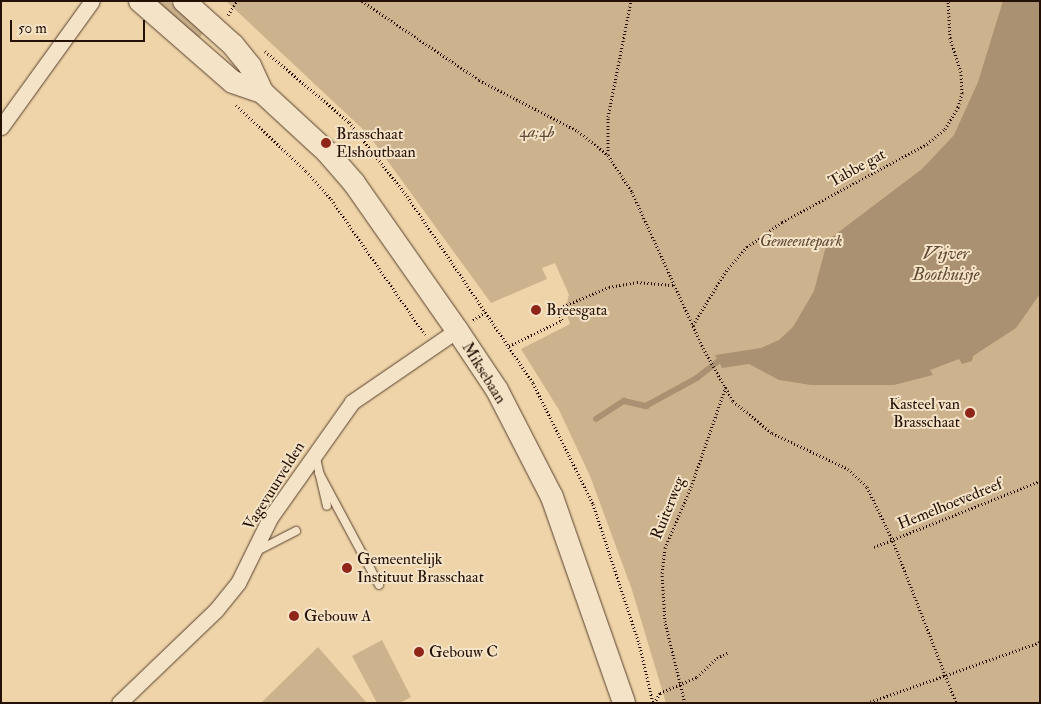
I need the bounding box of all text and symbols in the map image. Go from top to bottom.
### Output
scale bar [12,10,148,42]
text: 50 m [18,19,47,38]
park label: 4a;4b [519,122,555,142]
place label: Brasschaat Elshoutbaan [336,124,416,162]
marker: Brasschaat Elshoutbaan [320,137,332,149]
street label: Tabbe gat [825,145,889,191]
park label: Gemeentepark [760,231,842,251]
water label: Vijver Boothuisje [913,244,979,286]
place label: Breesgata [546,300,607,320]
marker: Breesgata [530,304,542,316]
street label: Miksebaan [458,339,510,407]
place label: Kasteel van Brasschaat [889,394,960,432]
marker: Kasteel van Brasschaat [964,407,976,419]
street label: Vagevuurvelden [239,438,309,534]
street label: Ruiterweg [647,474,689,542]
street label: Hemelhoevedreef [895,474,1005,534]
place label: Gemeentelijk Instituut Brasschaat [357,549,484,587]
marker: Gemeentelijk Instituut Brasschaat [341,562,353,574]
place label: Gebouw A [304,606,371,626]
marker: Gebouw A [288,610,300,622]
place label: Gebouw C [429,642,498,662]
marker: Gebouw C [413,646,425,658]

